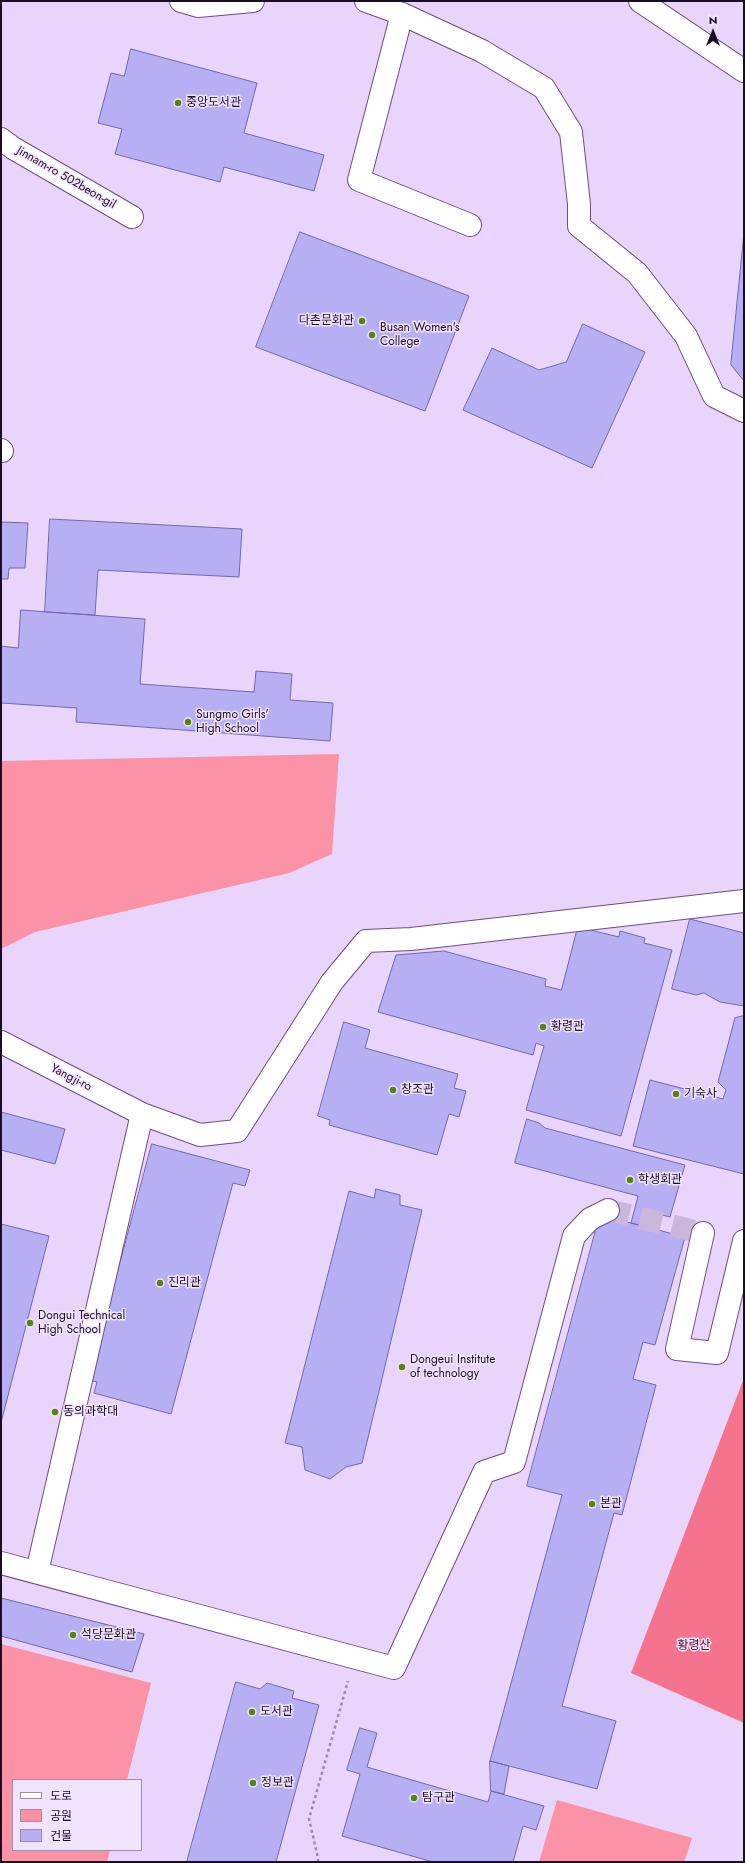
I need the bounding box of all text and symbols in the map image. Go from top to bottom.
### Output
north arrow [693,12,733,52]
text: N [709,12,717,28]
place label: 중앙도서관 [186,96,241,110]
marker: 중앙도서관 [173,98,183,108]
street label: Jinnam-ro 502beon-gil [14,144,118,212]
place label: 다촌문화관 [299,314,354,328]
marker: 다촌문화관 [357,316,367,326]
place label: Busan Women's College [380,321,460,349]
marker: Busan Women's College [367,330,377,340]
place label: Sungmo Girls' High School [196,708,269,736]
marker: Sungmo Girls' High School [183,717,193,727]
place label: 황령관 [551,1020,584,1034]
marker: 황령관 [538,1022,548,1032]
street label: Yangji-ro [48,1062,94,1094]
place label: 창조관 [401,1083,434,1097]
marker: 창조관 [388,1085,398,1095]
place label: 기숙사 [684,1087,717,1101]
marker: 기숙사 [671,1089,681,1099]
place label: 학생회관 [638,1173,682,1187]
marker: 학생회관 [625,1175,635,1185]
place label: 진리관 [168,1276,201,1290]
marker: 진리관 [155,1278,165,1288]
place label: Dongui Technical High School [38,1309,125,1337]
marker: Dongui Technical High School [25,1318,35,1328]
place label: Dongeui Institute of technology [410,1353,495,1381]
marker: Dongeui Institute of technology [397,1362,407,1372]
place label: 동의과학대 [63,1405,118,1419]
marker: 동의과학대 [50,1407,60,1417]
place label: 본관 [600,1497,622,1511]
marker: 본관 [587,1499,597,1509]
place label: 석당문화관 [81,1628,136,1642]
marker: 석당문화관 [68,1630,78,1640]
park label: 황령산 [677,1639,711,1653]
place label: 도서관 [260,1705,293,1719]
marker: 도서관 [247,1707,257,1717]
place label: 정보관 [261,1776,294,1790]
marker: 정보관 [248,1778,258,1788]
legend [12,1779,142,1851]
text: 도로 [50,1787,72,1805]
place label: 탐구관 [422,1791,455,1805]
marker: 탐구관 [409,1793,419,1803]
text: 공원 [50,1807,72,1825]
text: 건물 [50,1827,72,1845]

